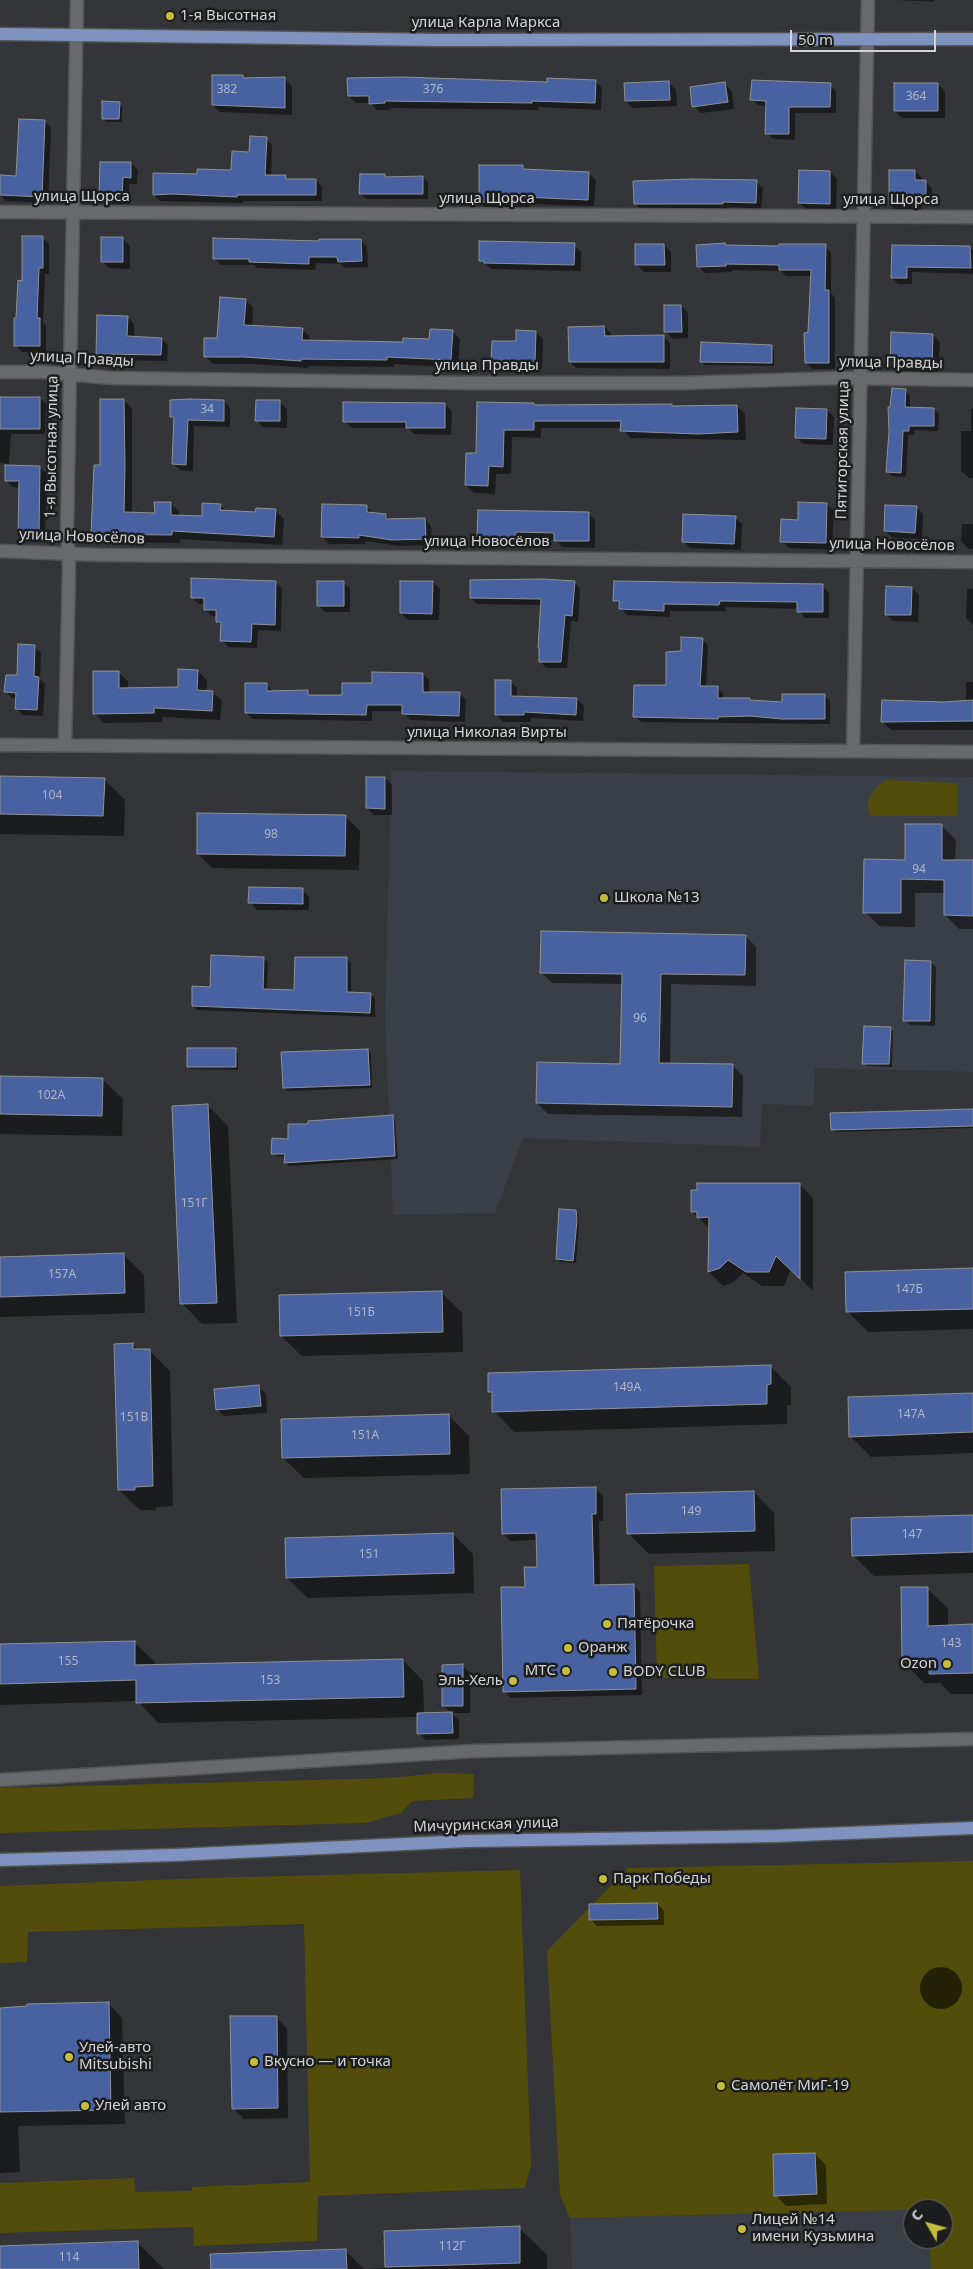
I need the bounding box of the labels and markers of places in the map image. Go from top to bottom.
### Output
place label: 1-я Высотная [180,7,276,25]
marker: 1-я Высотная [164,10,176,22]
place label: Школа №13 [614,889,700,907]
marker: Школа №13 [598,892,610,904]
place label: Пятёрочка [617,1615,694,1633]
marker: Пятёрочка [601,1618,613,1630]
place label: Оранж [578,1639,627,1657]
marker: Оранж [562,1642,574,1654]
place label: Ozon [900,1655,937,1673]
marker: Ozon [941,1658,953,1670]
place label: МТС [525,1662,556,1680]
place label: BODY CLUB [623,1663,706,1681]
marker: МТС [560,1665,572,1677]
marker: BODY CLUB [607,1666,619,1678]
place label: Эль-Хель [438,1672,503,1690]
marker: Эль-Хель [507,1675,519,1687]
place label: Парк Победы [613,1870,711,1888]
marker: Парк Победы [597,1873,609,1885]
place label: Улей-авто Mitsubishi [79,2039,152,2074]
marker: Улей-авто Mitsubishi [63,2051,75,2063]
place label: Вкусно — и точка [264,2053,391,2071]
marker: Вкусно — и точка [248,2056,260,2068]
place label: Самолёт МиГ-19 [731,2077,849,2095]
marker: Самолёт МиГ-19 [715,2080,727,2092]
place label: Улей авто [95,2097,166,2115]
marker: Улей авто [79,2100,91,2112]
place label: Лицей №14 имени Кузьмина [752,2211,874,2246]
marker: Лицей №14 имени Кузьмина [736,2223,748,2235]

